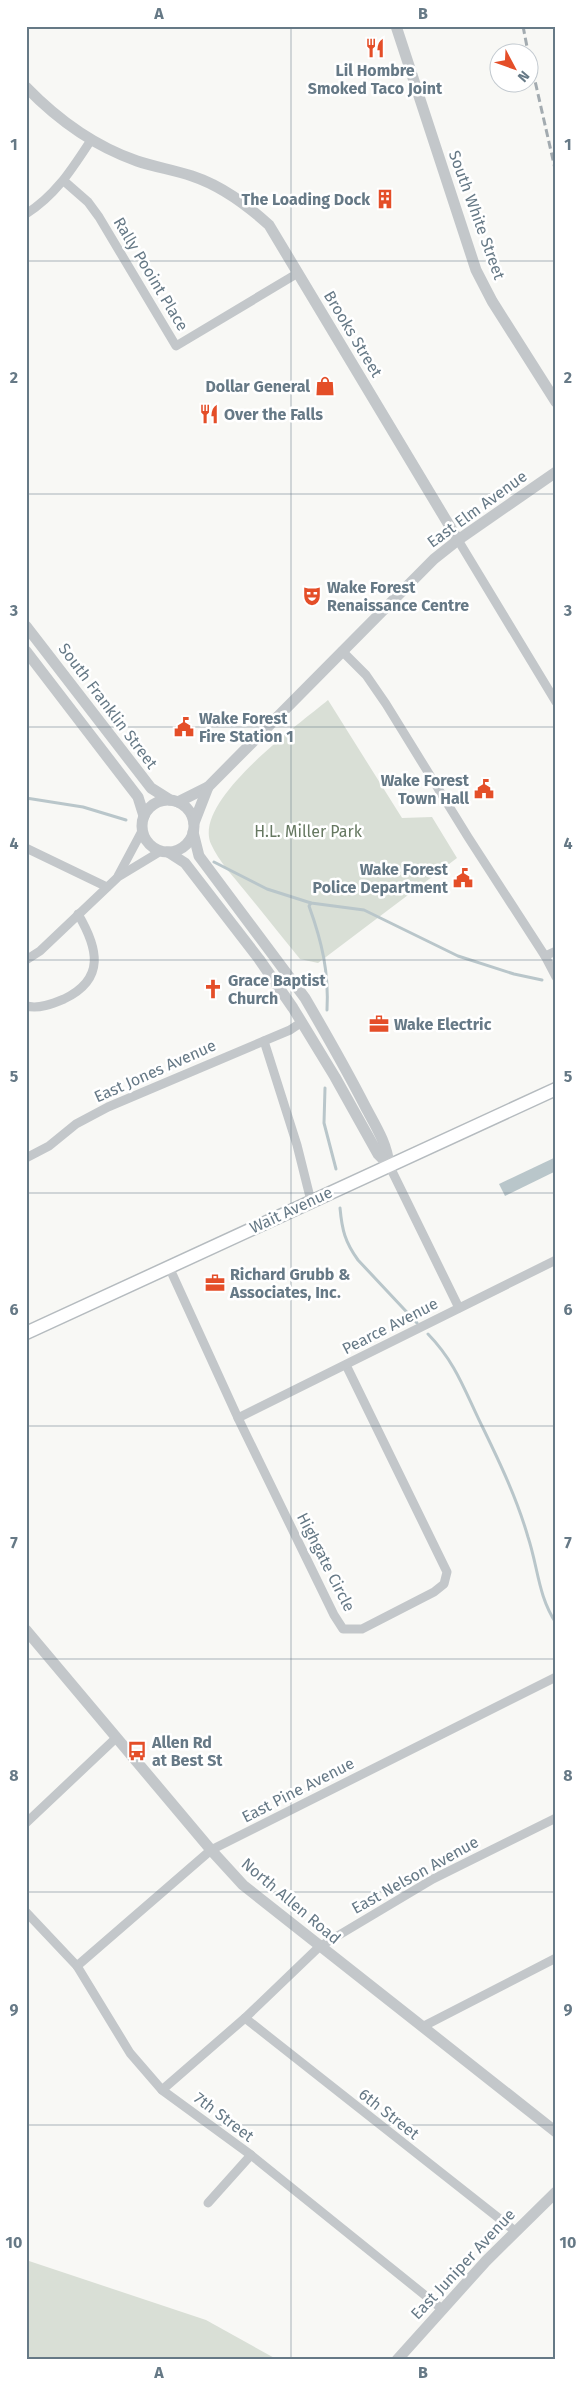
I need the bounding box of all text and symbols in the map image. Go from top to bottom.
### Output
text: A [153,4,164,23]
text: B [418,4,428,23]
restaurant icon: Lil Hombre Smoked Taco Joint [364,37,386,59]
north arrow [490,42,540,92]
place label: Lil Hombre Smoked Taco Joint [308,61,443,98]
text: N [514,67,533,85]
text: 1 [10,135,18,154]
text: 1 [564,135,572,154]
street label: South White Street [445,148,509,282]
building icon: The Loading Dock [374,188,396,210]
place label: The Loading Dock [242,190,370,209]
street label: Rally Pooint Place [110,214,192,334]
street label: Brooks Street [320,287,386,381]
text: 2 [10,368,18,387]
text: 2 [564,368,572,387]
shop icon: Dollar General [314,375,336,397]
place label: Dollar General [205,377,310,396]
restaurant icon: Over the Falls [198,403,220,425]
place label: Over the Falls [224,405,323,424]
street label: East Elm Avenue [423,466,531,552]
place label: Wake Forest Renaissance Centre [327,578,469,615]
theatre icon: Wake Forest Renaissance Centre [301,585,323,607]
text: 3 [9,601,18,620]
text: 3 [563,601,572,620]
street label: South Franklin Street [55,640,162,773]
place label: Wake Forest Fire Station 1 [199,709,294,746]
public building icon: Wake Forest Fire Station 1 [173,716,195,738]
place label: Wake Forest Town Hall [381,771,470,808]
public building icon: Wake Forest Town Hall [473,778,495,800]
park label: H.L. Miller Park [254,822,363,841]
text: 4 [9,834,19,853]
text: 4 [563,834,573,853]
place label: Wake Forest Police Department [313,860,449,897]
public building icon: Wake Forest Police Department [452,867,474,889]
place label: Grace Baptist Church [228,971,327,1008]
church icon: Grace Baptist Church [202,978,224,1000]
office icon: Wake Electric [368,1013,390,1035]
place label: Wake Electric [394,1015,492,1034]
street label: East Jones Avenue [91,1036,219,1106]
text: 5 [10,1067,19,1086]
text: 5 [564,1067,573,1086]
street label: Wait Avenue [247,1183,335,1237]
place label: Richard Grubb & Associates, Inc. [229,1265,350,1302]
office icon: Richard Grubb & Associates, Inc. [204,1272,226,1294]
street label: Pearce Avenue [339,1294,441,1358]
text: 6 [9,1300,19,1319]
text: 6 [563,1300,573,1319]
street label: Highgate Circle [293,1509,359,1615]
text: 7 [10,1533,18,1552]
text: 7 [564,1533,572,1552]
place label: Allen Rd at Best St [151,1733,223,1770]
bus stop icon: Allen Rd at Best St [126,1740,148,1762]
street label: East Pine Avenue [239,1753,357,1827]
text: 8 [9,1766,19,1785]
text: 8 [563,1766,573,1785]
street label: East Nelson Avenue [348,1832,482,1918]
street label: North Allen Road [238,1854,344,1948]
text: 9 [10,2000,19,2019]
text: 9 [564,2000,573,2019]
street label: 6th Street [355,2085,423,2144]
street label: 7th Street [190,2088,258,2146]
street label: East Juniper Avenue [407,2205,519,2323]
text: 10 [6,2233,22,2252]
text: 10 [560,2233,576,2252]
text: A [153,2363,164,2382]
text: B [418,2363,428,2382]

